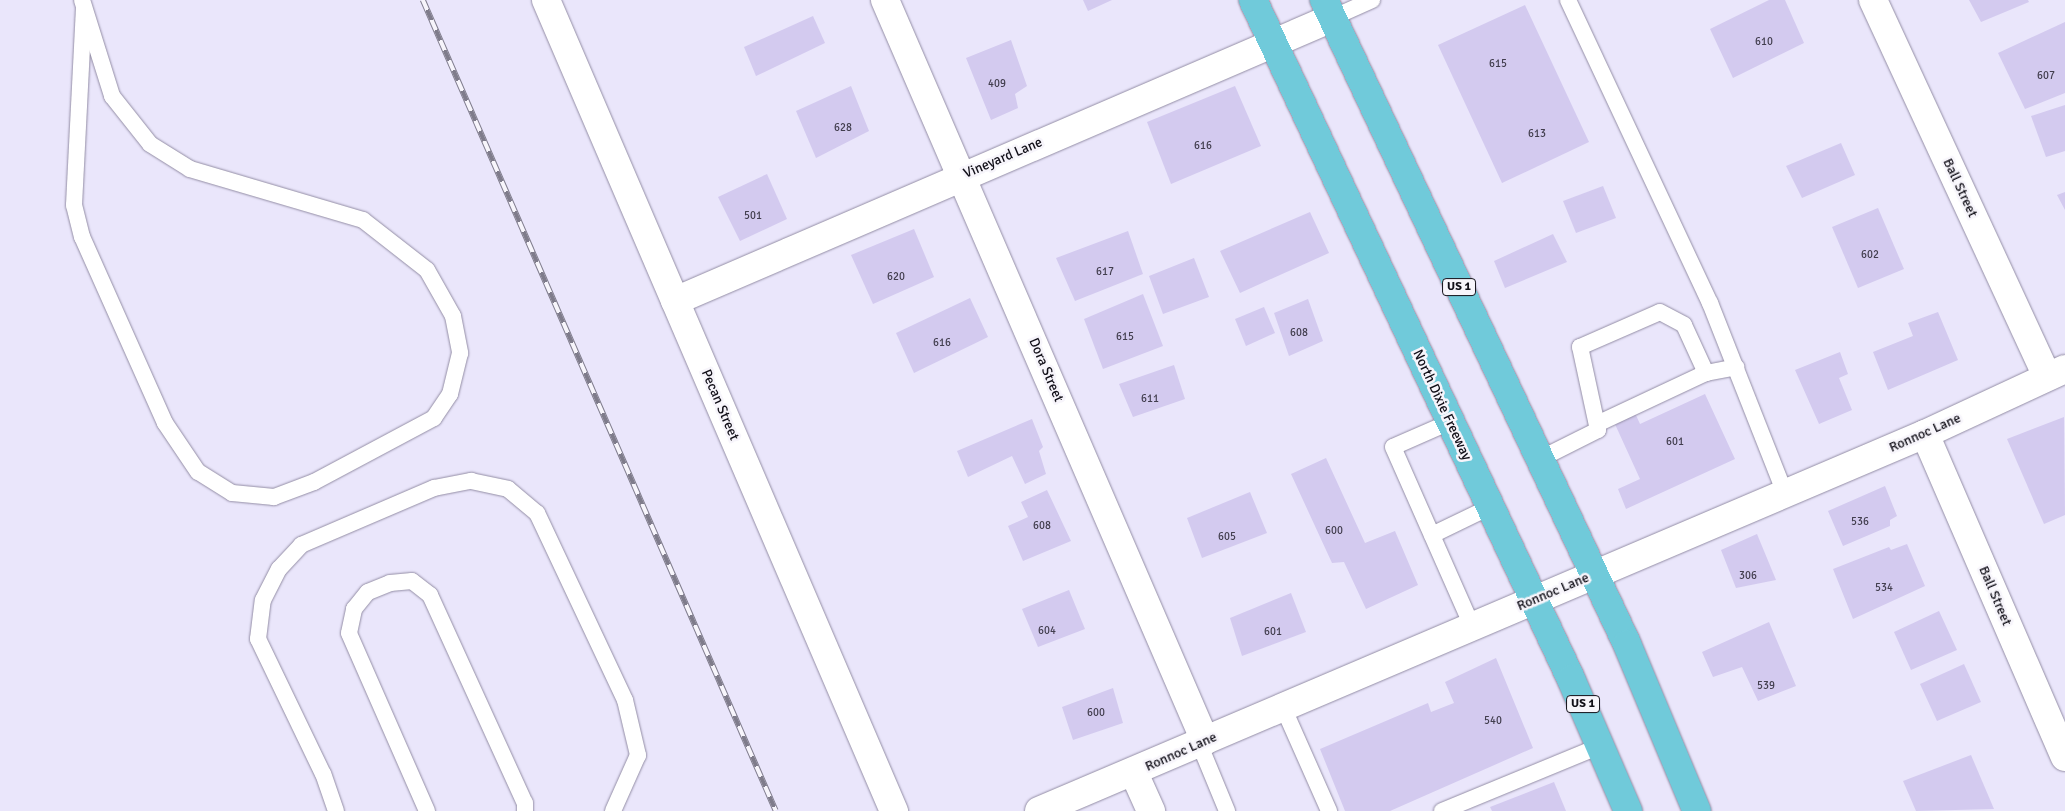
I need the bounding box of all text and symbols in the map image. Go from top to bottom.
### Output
house number: 610 [1755,35,1773,49]
house number: 615 [1489,57,1507,71]
house number: 607 [2037,69,2055,83]
house number: 409 [988,77,1006,91]
house number: 628 [834,121,852,135]
house number: 613 [1528,127,1546,141]
street label: Vineyard Lane [961,134,1045,182]
house number: 616 [1194,139,1212,153]
street label: Ball Street [1939,156,1981,220]
house number: 501 [744,209,762,223]
house number: 602 [1861,248,1879,262]
house number: 617 [1096,265,1114,279]
house number: 620 [887,270,905,284]
road number: US 1 [1442,278,1476,296]
house number: 608 [1290,326,1308,340]
house number: 615 [1116,330,1134,344]
street label: Dora Street [1025,335,1067,405]
house number: 616 [933,336,951,350]
street label: North Dixie Freeway [1409,347,1475,463]
street label: Pecan Street [698,367,742,443]
house number: 611 [1141,392,1159,406]
street label: Ronnoc Lane [1887,410,1963,456]
house number: 601 [1666,435,1684,449]
house number: 536 [1851,515,1869,529]
house number: 608 [1033,519,1051,533]
house number: 600 [1325,524,1343,538]
house number: 605 [1218,530,1236,544]
street label: Ball Street [1975,564,2015,628]
street label: Ronnoc Lane [1514,569,1592,615]
house number: 306 [1739,569,1757,583]
house number: 534 [1875,581,1893,595]
house number: 604 [1038,624,1056,638]
house number: 601 [1264,625,1282,639]
house number: 539 [1757,679,1775,693]
road number: US 1 [1566,694,1600,714]
house number: 600 [1087,706,1105,720]
house number: 540 [1484,714,1502,728]
street label: Ronnoc Lane [1143,729,1219,775]

